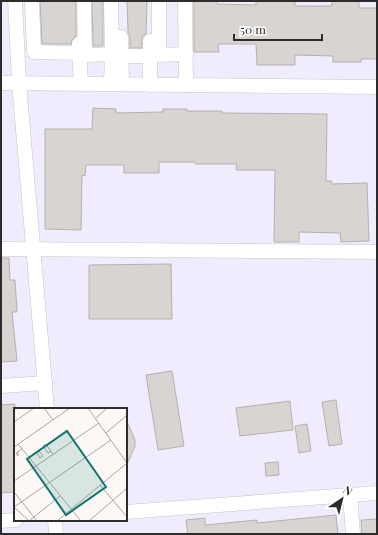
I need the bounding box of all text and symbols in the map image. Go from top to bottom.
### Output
scale bar [234,16,322,42]
text: 50 m [240,21,266,37]
inset map [14,408,127,521]
north arrow [322,479,362,519]
text: N [340,482,356,499]

